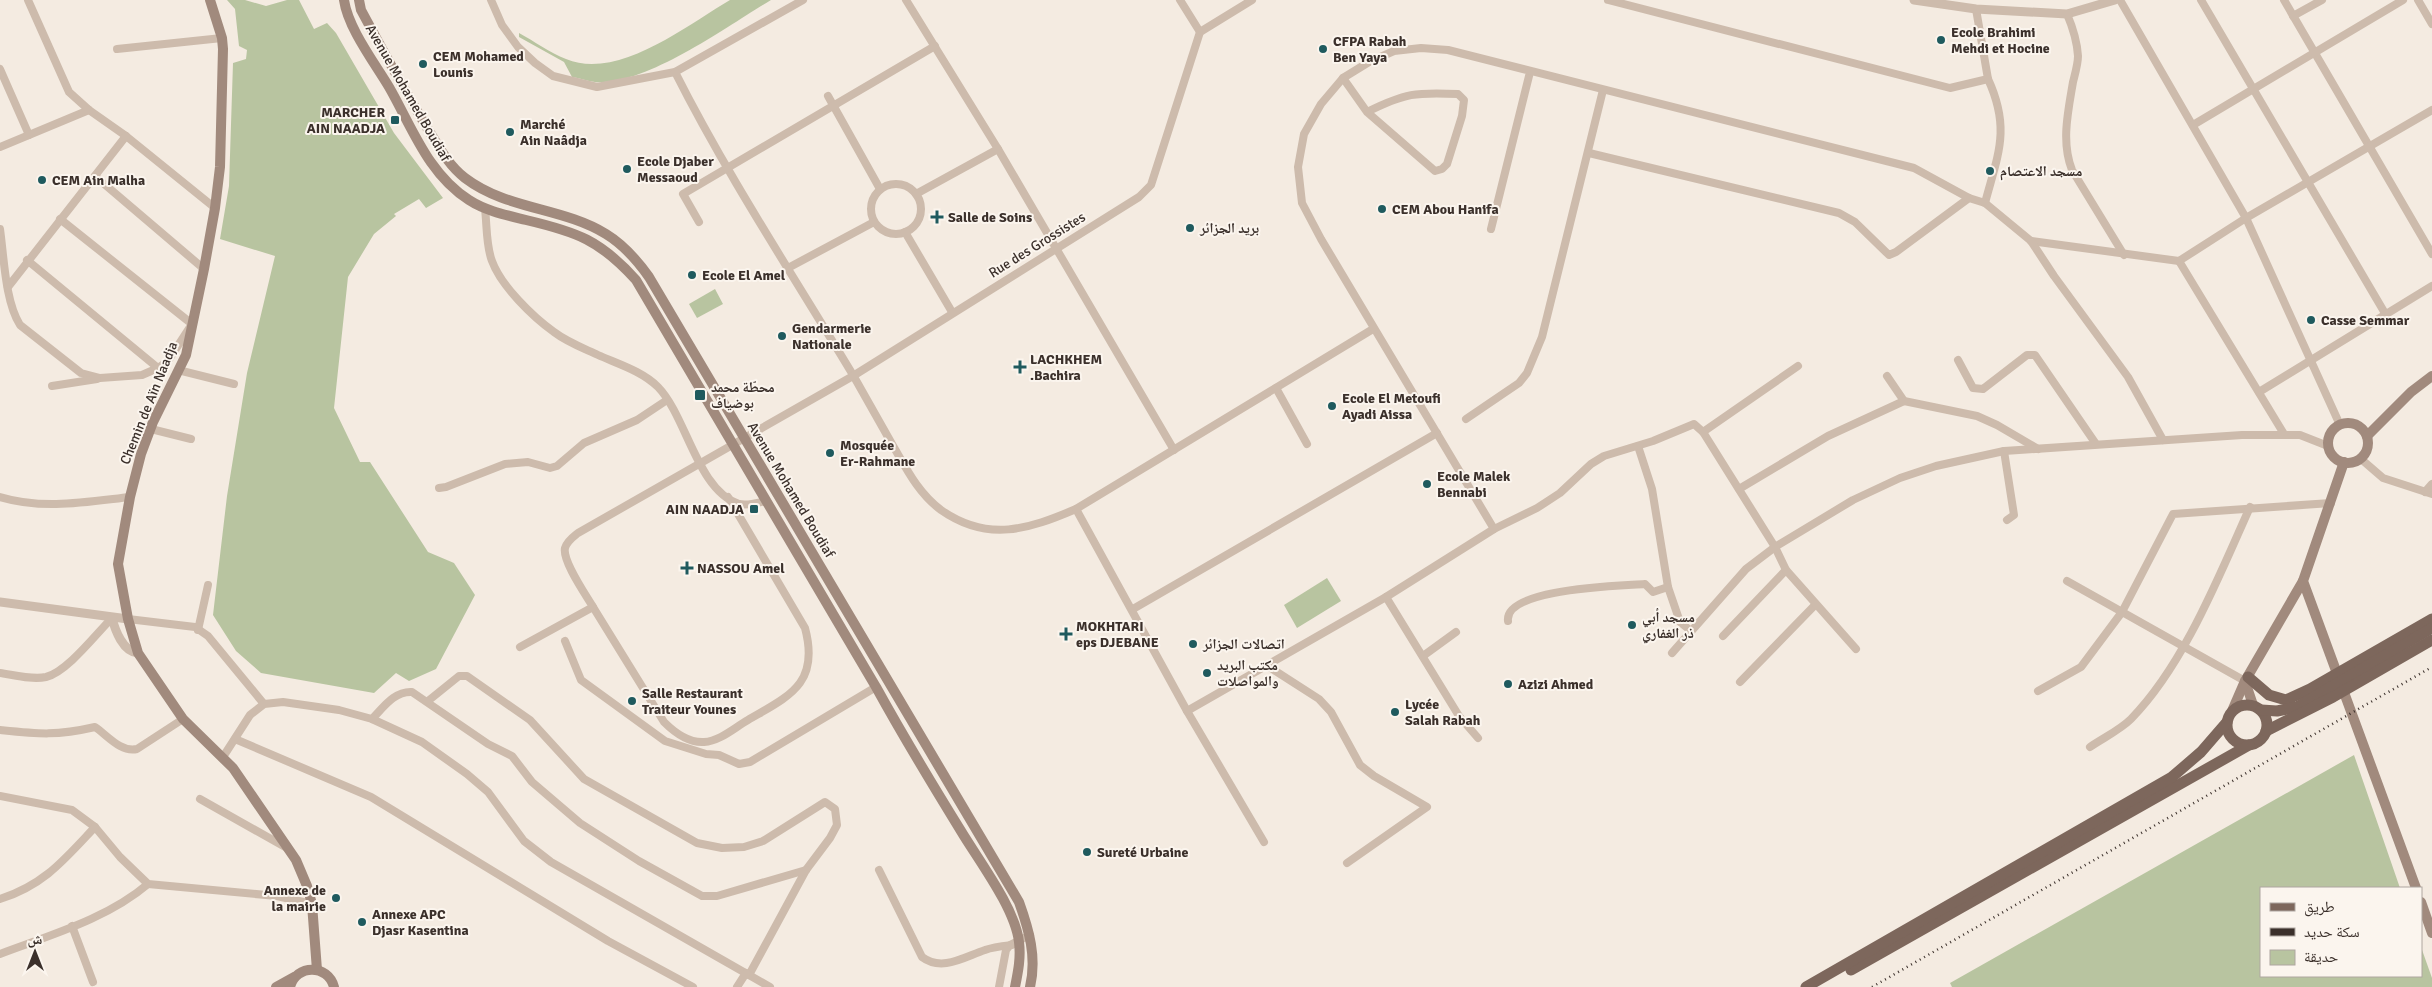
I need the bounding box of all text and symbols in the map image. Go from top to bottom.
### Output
street label: Avenue Mohamed Boudiaf [362,22,455,166]
place label: Ecole Brahimi Mehdi et Hocine [1951,24,2050,57]
place label: CFPA Rabah Ben Yaya [1333,33,1407,66]
marker: Ecole Brahimi Mehdi et Hocine [1935,34,1947,46]
marker: CFPA Rabah Ben Yaya [1317,43,1329,55]
place label: CEM Mohamed Lounis [433,48,524,81]
marker: CEM Mohamed Lounis [417,58,429,70]
place label: MARCHER AIN NAADJA [307,104,385,137]
marker: MARCHER AIN NAADJA [389,114,401,126]
place label: Marché Ain Naâdja [520,116,587,149]
marker: Marché Ain Naâdja [504,126,516,138]
place label: Ecole Djaber Messaoud [637,153,714,186]
marker: Ecole Djaber Messaoud [621,163,633,175]
place label: مسجد الاعتصام [2000,163,2082,181]
marker: مسجد الاعتصام [1984,165,1996,177]
place label: CEM Ain Malha [52,172,145,189]
marker: CEM Ain Malha [36,174,48,186]
place label: CEM Abou Hanifa [1392,201,1499,218]
marker: CEM Abou Hanifa [1376,203,1388,215]
street label: Rue des Grossistes [986,208,1088,282]
place label: Salle de Soins [948,209,1032,226]
marker: Salle de Soins [930,210,944,224]
place label: بريد الجزائر [1199,220,1259,237]
marker: بريد الجزائر [1184,222,1196,234]
place label: Ecole El Amel [702,267,786,284]
marker: Ecole El Amel [686,269,698,281]
place label: Casse Semmar [2321,312,2410,329]
marker: Casse Semmar [2305,314,2317,326]
place label: Gendarmerie Nationale [792,320,871,353]
marker: Gendarmerie Nationale [776,330,788,342]
street label: Chemin de Aïn Naadja [117,339,181,467]
place label: LACHKHEM .Bachira [1030,351,1102,384]
marker: LACHKHEM .Bachira [1014,361,1026,373]
place label: محطّة محمد بوضياف [711,379,775,412]
marker: محطّة محمد بوضياف [693,388,707,402]
place label: Ecole El Metoufi Ayadi Aissa [1342,390,1441,423]
marker: Ecole El Metoufi Ayadi Aissa [1326,400,1338,412]
street label: Avenue Mohamed Boudiaf [744,419,839,562]
place label: Mosquée Er-Rahmane [840,437,915,470]
marker: Mosquée Er-Rahmane [824,447,836,459]
place label: Ecole Malek Bennabi [1437,468,1511,501]
marker: Ecole Malek Bennabi [1421,478,1433,490]
place label: AIN NAADJA [666,501,744,518]
marker: AIN NAADJA [748,503,760,515]
place label: NASSOU Amel [697,560,785,577]
marker: NASSOU Amel [681,562,693,574]
place label: مسجد أبي ذر الغفاري [1642,608,1695,644]
place label: MOKHTARI eps DJEBANE [1076,618,1159,651]
marker: مسجد أبي ذر الغفاري [1626,619,1638,631]
marker: MOKHTARI eps DJEBANE [1060,628,1072,640]
place label: اتصالات الجزائر [1202,636,1285,653]
marker: اتصالات الجزائر [1187,638,1199,650]
place label: مكتب البريد والمواصلات [1217,657,1279,690]
marker: مكتب البريد والمواصلات [1201,667,1213,679]
place label: Azizi Ahmed [1518,676,1594,693]
marker: Azizi Ahmed [1502,678,1514,690]
place label: Salle Restaurant Traiteur Younes [642,685,743,718]
marker: Salle Restaurant Traiteur Younes [626,695,638,707]
place label: Lycée Salah Rabah [1405,696,1481,729]
marker: Lycée Salah Rabah [1389,706,1401,718]
place label: Sureté Urbaine [1097,844,1189,861]
marker: Sureté Urbaine [1081,846,1093,858]
place label: Annexe de la mairie [264,882,326,915]
legend [2260,887,2422,977]
marker: Annexe de la mairie [330,892,342,904]
text: طريق [2304,898,2335,917]
place label: Annexe APC Djasr Kasentina [372,906,469,939]
marker: Annexe APC Djasr Kasentina [356,916,368,928]
text: سكة حديد [2304,923,2360,941]
north arrow [10,927,60,977]
text: ش [28,931,43,948]
text: حديقة [2304,948,2339,966]

